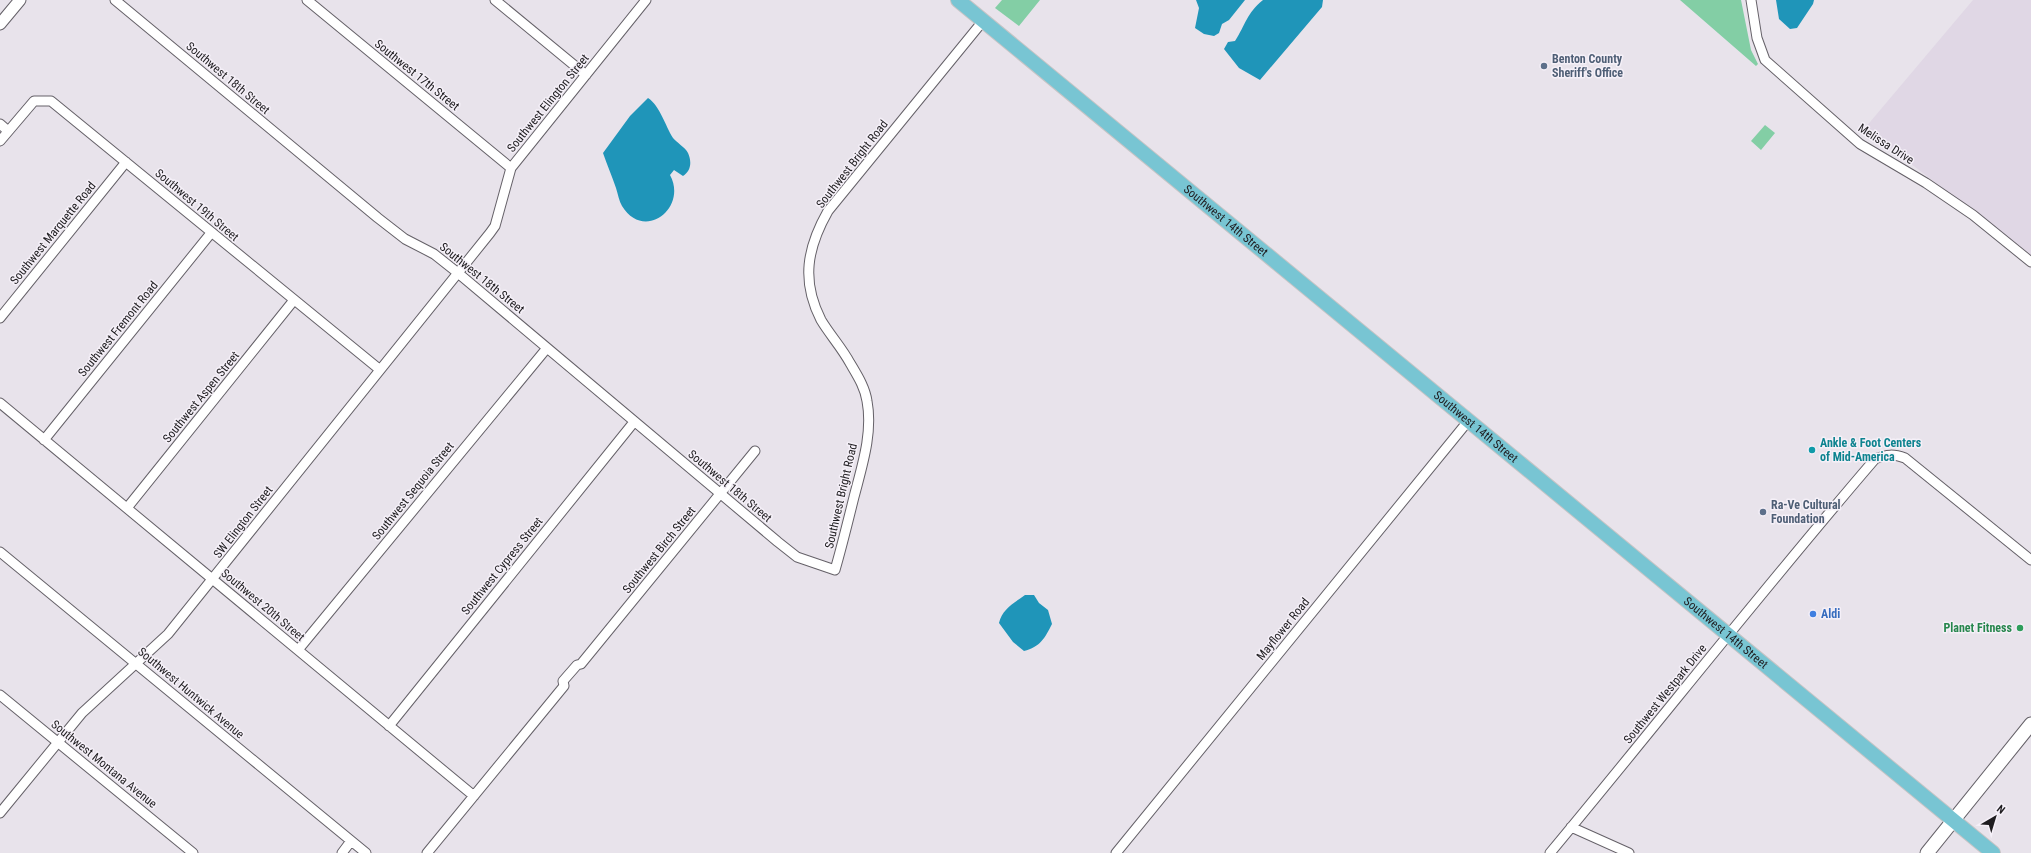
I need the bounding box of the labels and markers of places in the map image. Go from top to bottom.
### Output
place label: Benton County Sheriff's Office [1552,52,1623,80]
marker: Benton County Sheriff's Office [1539,61,1549,71]
place label: Ankle & Foot Centers of Mid-America [1820,436,1922,464]
marker: Ankle & Foot Centers of Mid-America [1807,445,1817,455]
place label: Ra-Ve Cultural Foundation [1771,498,1841,526]
marker: Ra-Ve Cultural Foundation [1758,507,1768,517]
place label: Aldi [1821,607,1840,621]
marker: Aldi [1808,609,1818,619]
place label: Planet Fitness [1943,621,2013,635]
marker: Planet Fitness [2015,623,2025,633]

